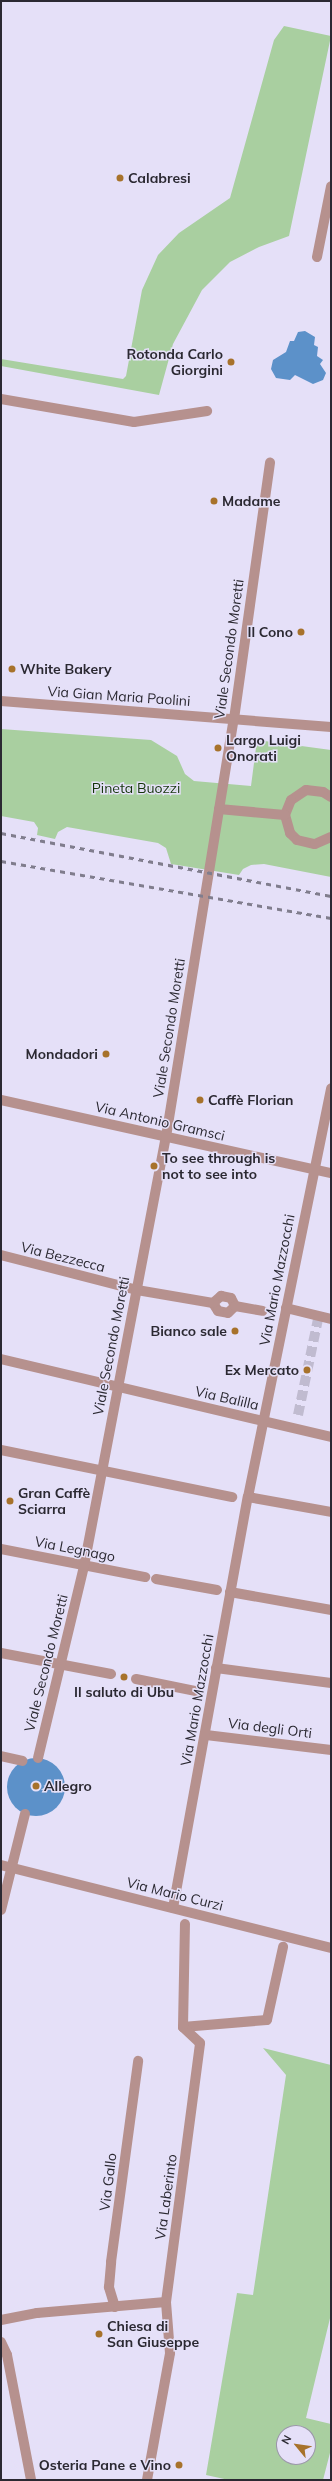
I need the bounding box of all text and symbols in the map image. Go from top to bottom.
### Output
place label: Calabresi [128,170,191,186]
marker: Calabresi [115,173,125,183]
place label: Rotonda Carlo Giorgini [127,346,223,378]
marker: Rotonda Carlo Giorgini [226,357,236,367]
place label: Madame [222,493,280,509]
marker: Madame [209,496,219,506]
street label: Viale Secondo Moretti [211,578,247,720]
place label: Il Cono [247,624,293,640]
marker: Il Cono [296,627,306,637]
place label: White Bakery [20,661,112,677]
marker: White Bakery [7,664,17,674]
street label: Via Gian Maria Paolini [47,683,191,709]
place label: Largo Luigi Onorati [226,732,301,764]
marker: Largo Luigi Onorati [213,743,223,753]
park label: Pineta Buozzi [92,780,180,796]
street label: Viale Secondo Moretti [150,957,188,1099]
place label: Mondadori [26,1046,98,1062]
marker: Mondadori [101,1049,111,1059]
place label: Caffè Florian [208,1092,294,1108]
marker: Caffè Florian [195,1095,205,1105]
street label: Via Antonio Gramsci [93,1098,227,1144]
place label: To see through is not to see into [162,1150,275,1182]
marker: To see through is not to see into [149,1161,159,1171]
street label: Via Mario Mazzocchi [256,1213,298,1347]
street label: Via Bezzecca [19,1238,107,1276]
street label: Viale Secondo Moretti [89,1275,133,1417]
place label: Bianco sale [151,1323,227,1339]
marker: Bianco sale [230,1326,240,1336]
place label: Ex Mercato [225,1362,299,1378]
marker: Ex Mercato [302,1365,312,1375]
street label: Via Balilla [194,1383,260,1413]
place label: Gran Caffè Sciarra [18,1485,90,1518]
marker: Gran Caffè Sciarra [5,1496,15,1506]
street label: Via Legnago [33,1533,117,1565]
street label: Viale Secondo Moretti [21,1593,71,1733]
street label: Via Mario Mazzocchi [177,1633,217,1767]
marker: Il saluto di Ubu [119,1672,129,1682]
place label: Il saluto di Ubu [74,1684,174,1700]
street label: Via degli Orti [227,1715,313,1741]
place label: Allegro [44,1778,92,1794]
marker: Allegro [31,1781,41,1791]
street label: Via Mario Curzi [125,1874,225,1914]
street label: Via Gallo [96,2152,120,2212]
street label: Via Laberinto [152,2153,180,2241]
place label: Chiesa di San Giuseppe [107,2318,199,2350]
marker: Chiesa di San Giuseppe [94,2329,104,2339]
north arrow [276,2425,316,2465]
text: N [278,2433,295,2447]
place label: Osteria Pane e Vino [39,2457,171,2473]
marker: Osteria Pane e Vino [174,2460,184,2470]

